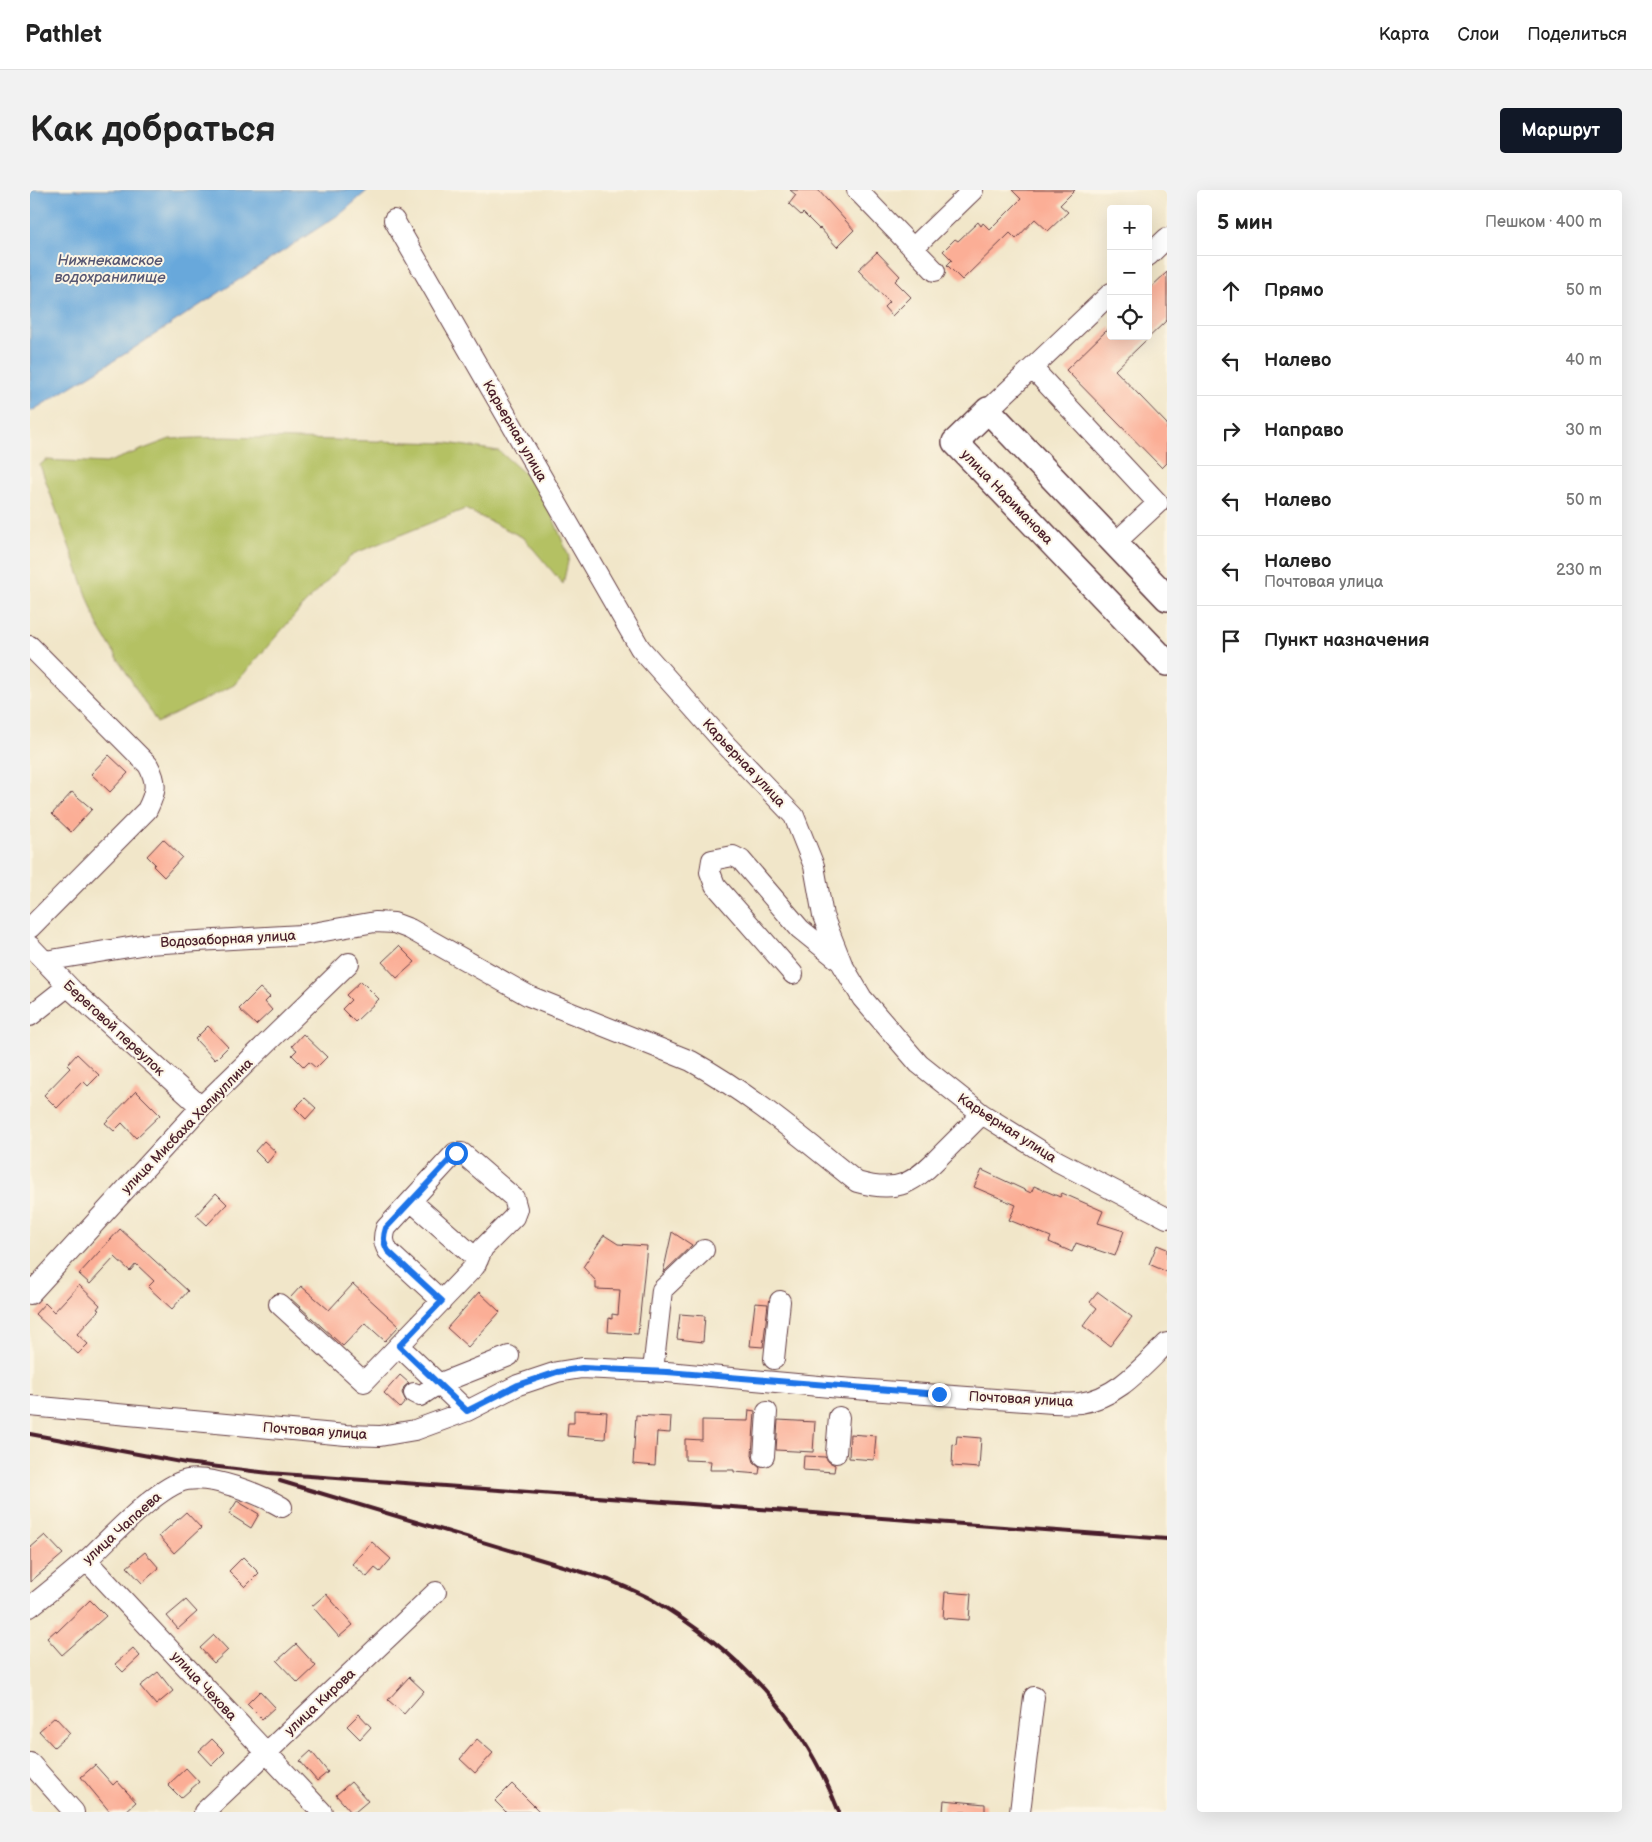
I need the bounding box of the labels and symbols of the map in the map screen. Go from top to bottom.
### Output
water label: Нижнекамское водохранилище [54,251,166,287]
street label: Карьерная улица [479,377,551,485]
street label: улица Нариманова [957,446,1057,548]
street label: Карьерная улица [699,715,790,811]
street label: Водозаборная улица [160,927,297,951]
street label: Береговой переулок [60,976,169,1080]
street label: улица Мисбаха Халиуллина [118,1054,257,1197]
street label: Карьерная улица [954,1090,1060,1167]
route start [445,1142,468,1165]
route end [928,1383,951,1406]
street label: Почтовая улица [968,1388,1074,1410]
street label: Почтовая улица [262,1419,368,1443]
street label: улица Чапаева [79,1488,165,1568]
street label: улица Чехова [168,1648,241,1725]
street label: улица Кирова [281,1665,359,1739]

